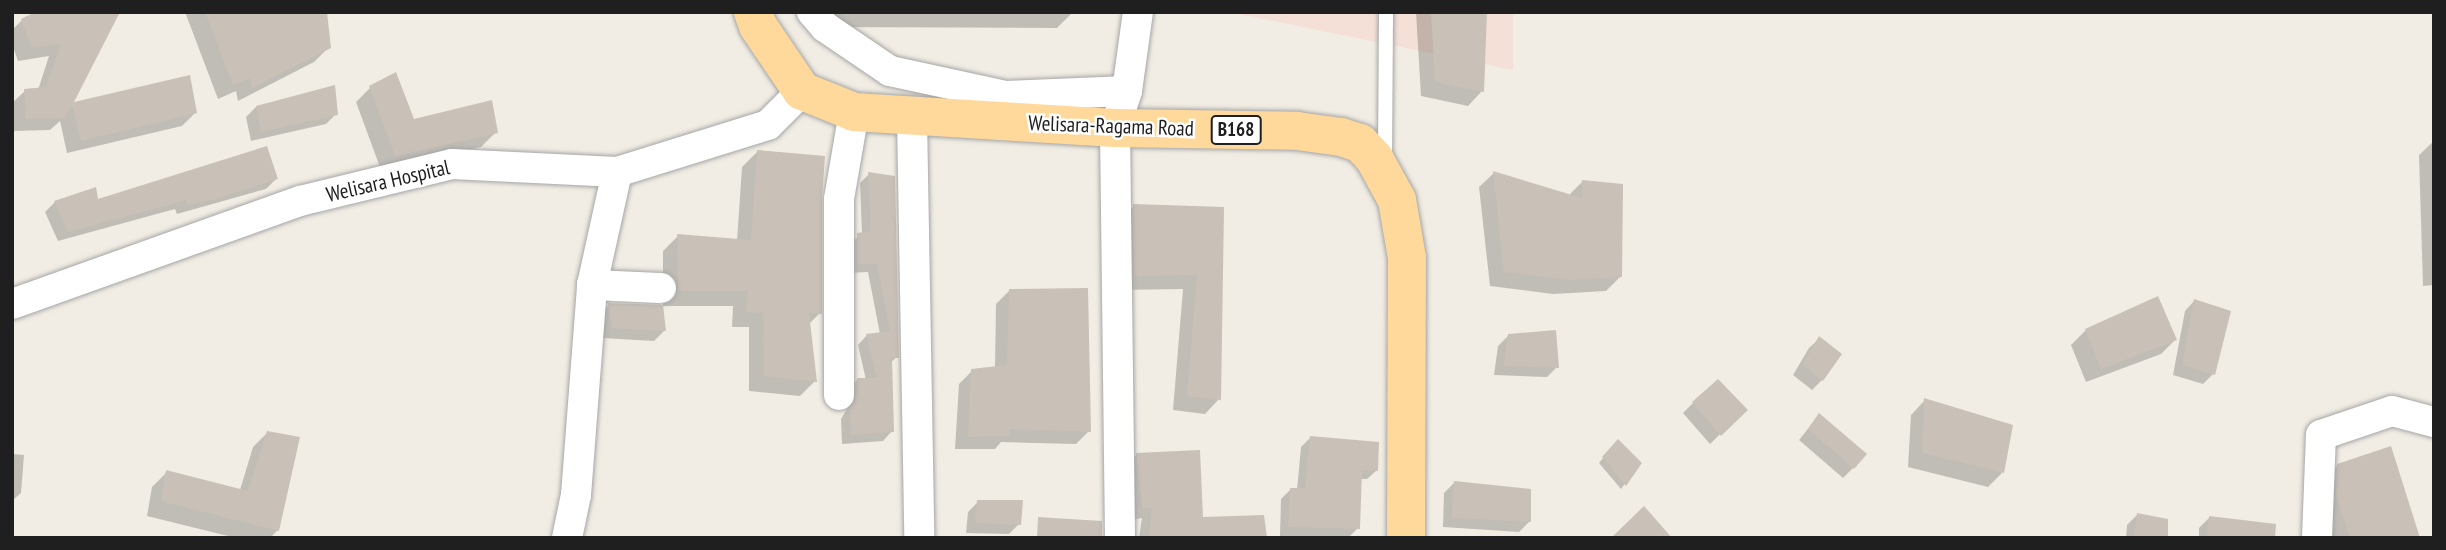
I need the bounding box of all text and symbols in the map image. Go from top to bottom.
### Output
street label: Welisara-Ragama Road [1028,111,1194,141]
road number: B168 [1210,114,1262,146]
street label: Welisara Hospital [324,155,452,207]

